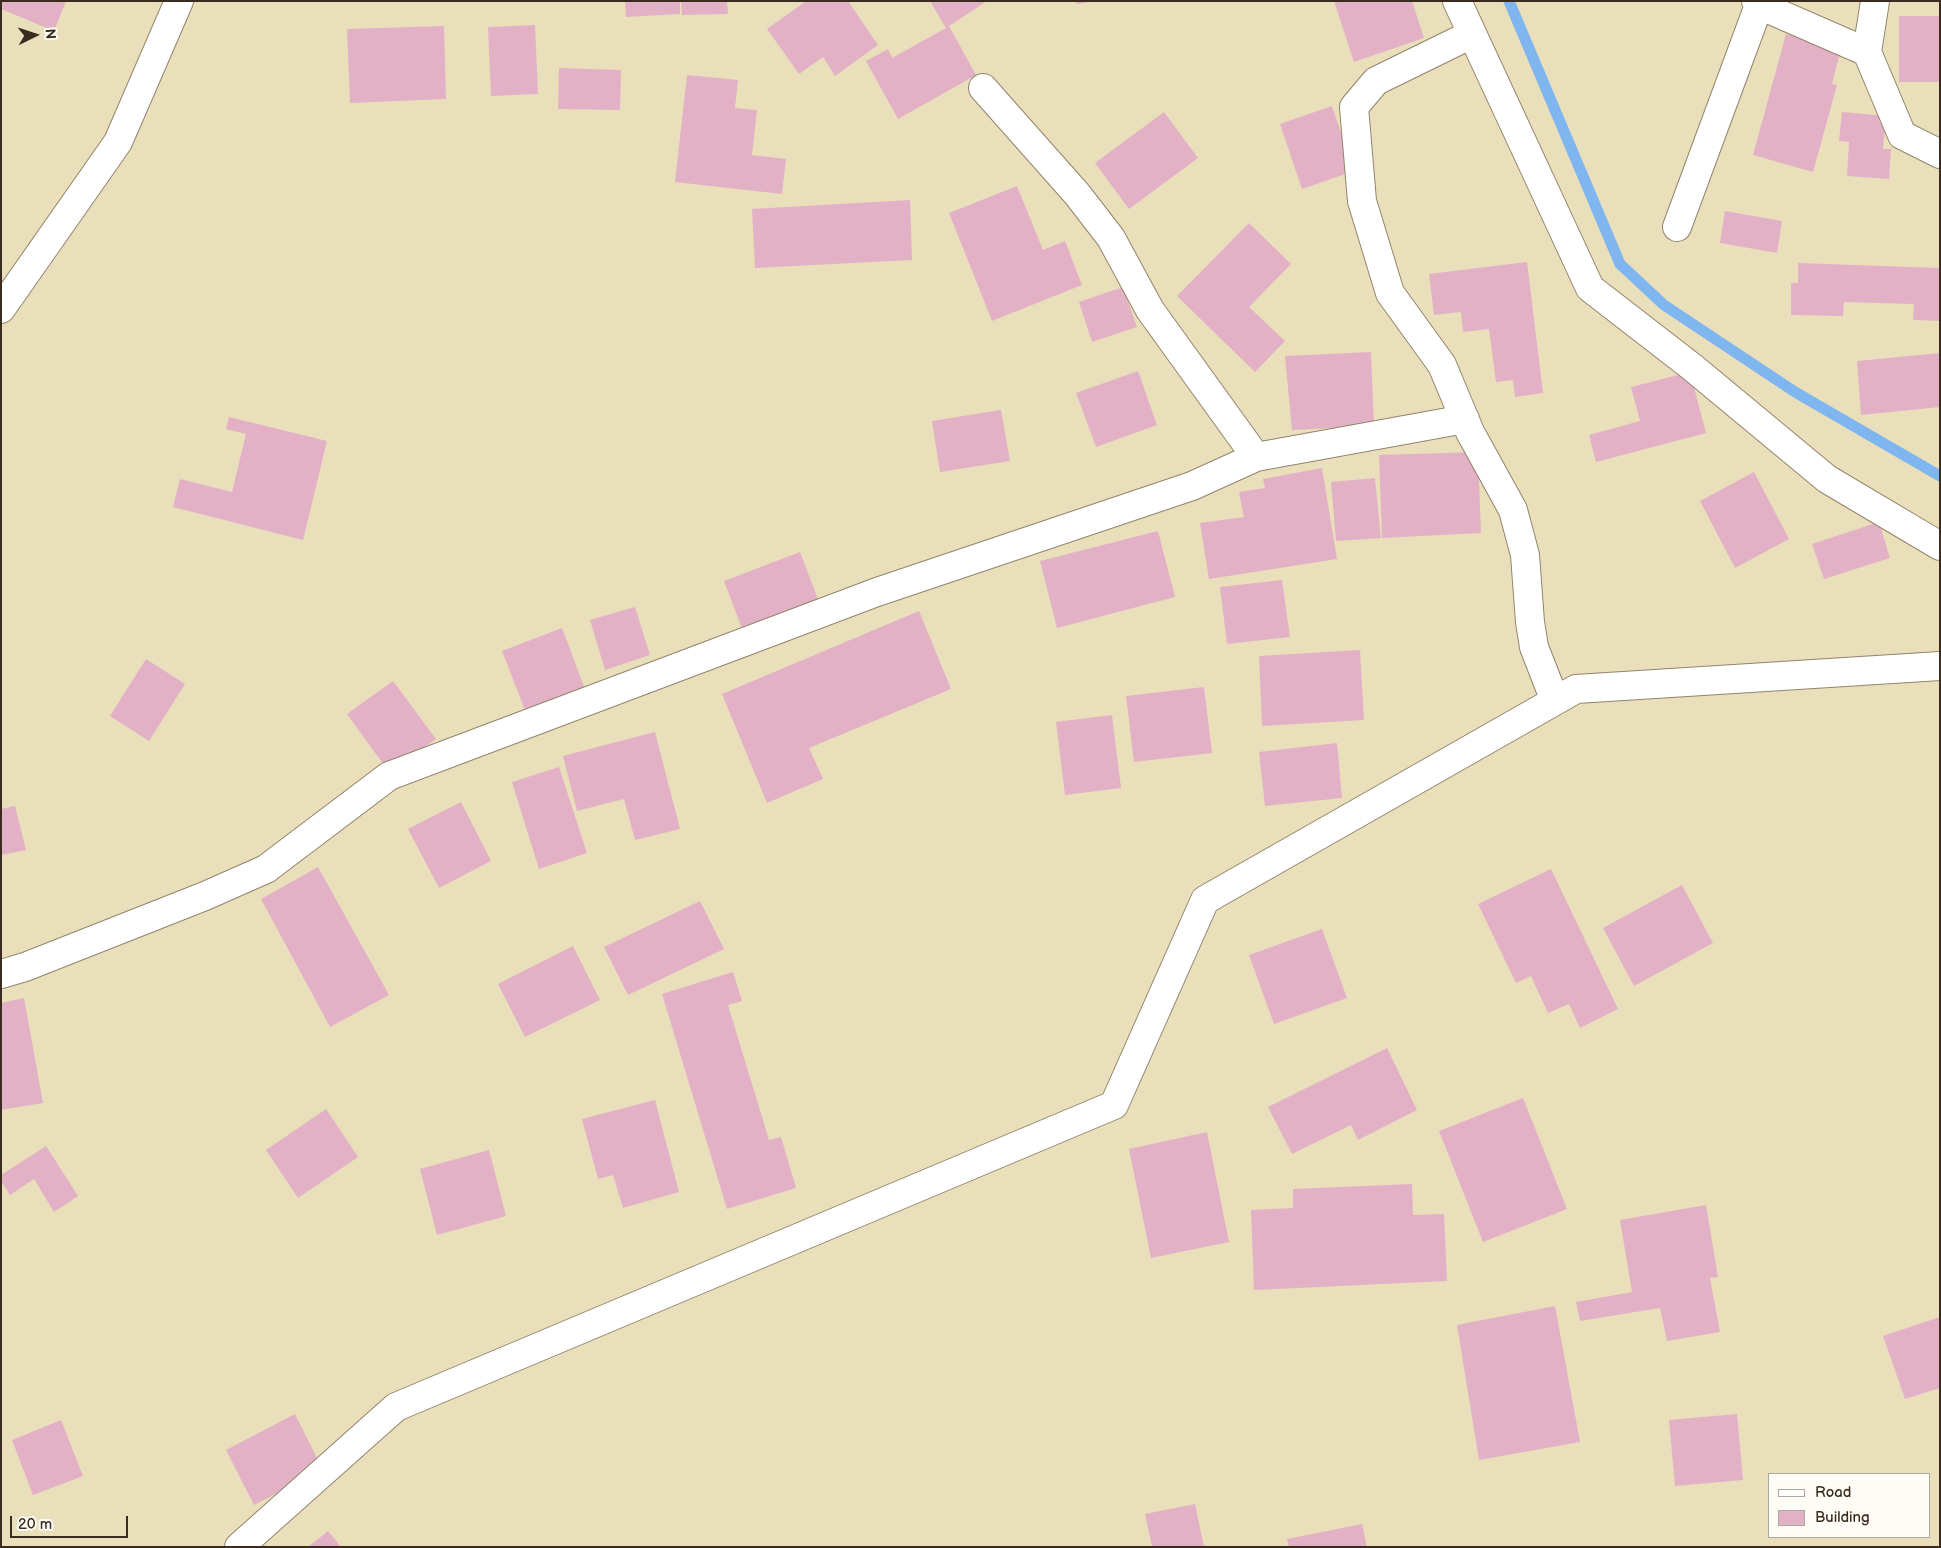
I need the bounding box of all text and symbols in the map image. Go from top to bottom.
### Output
north arrow [10,10,60,60]
text: N [42,28,59,40]
legend [1768,1473,1931,1538]
text: Road [1815,1483,1851,1502]
scale bar [12,1506,130,1538]
text: Building [1815,1508,1870,1527]
text: 20 m [18,1515,52,1534]

